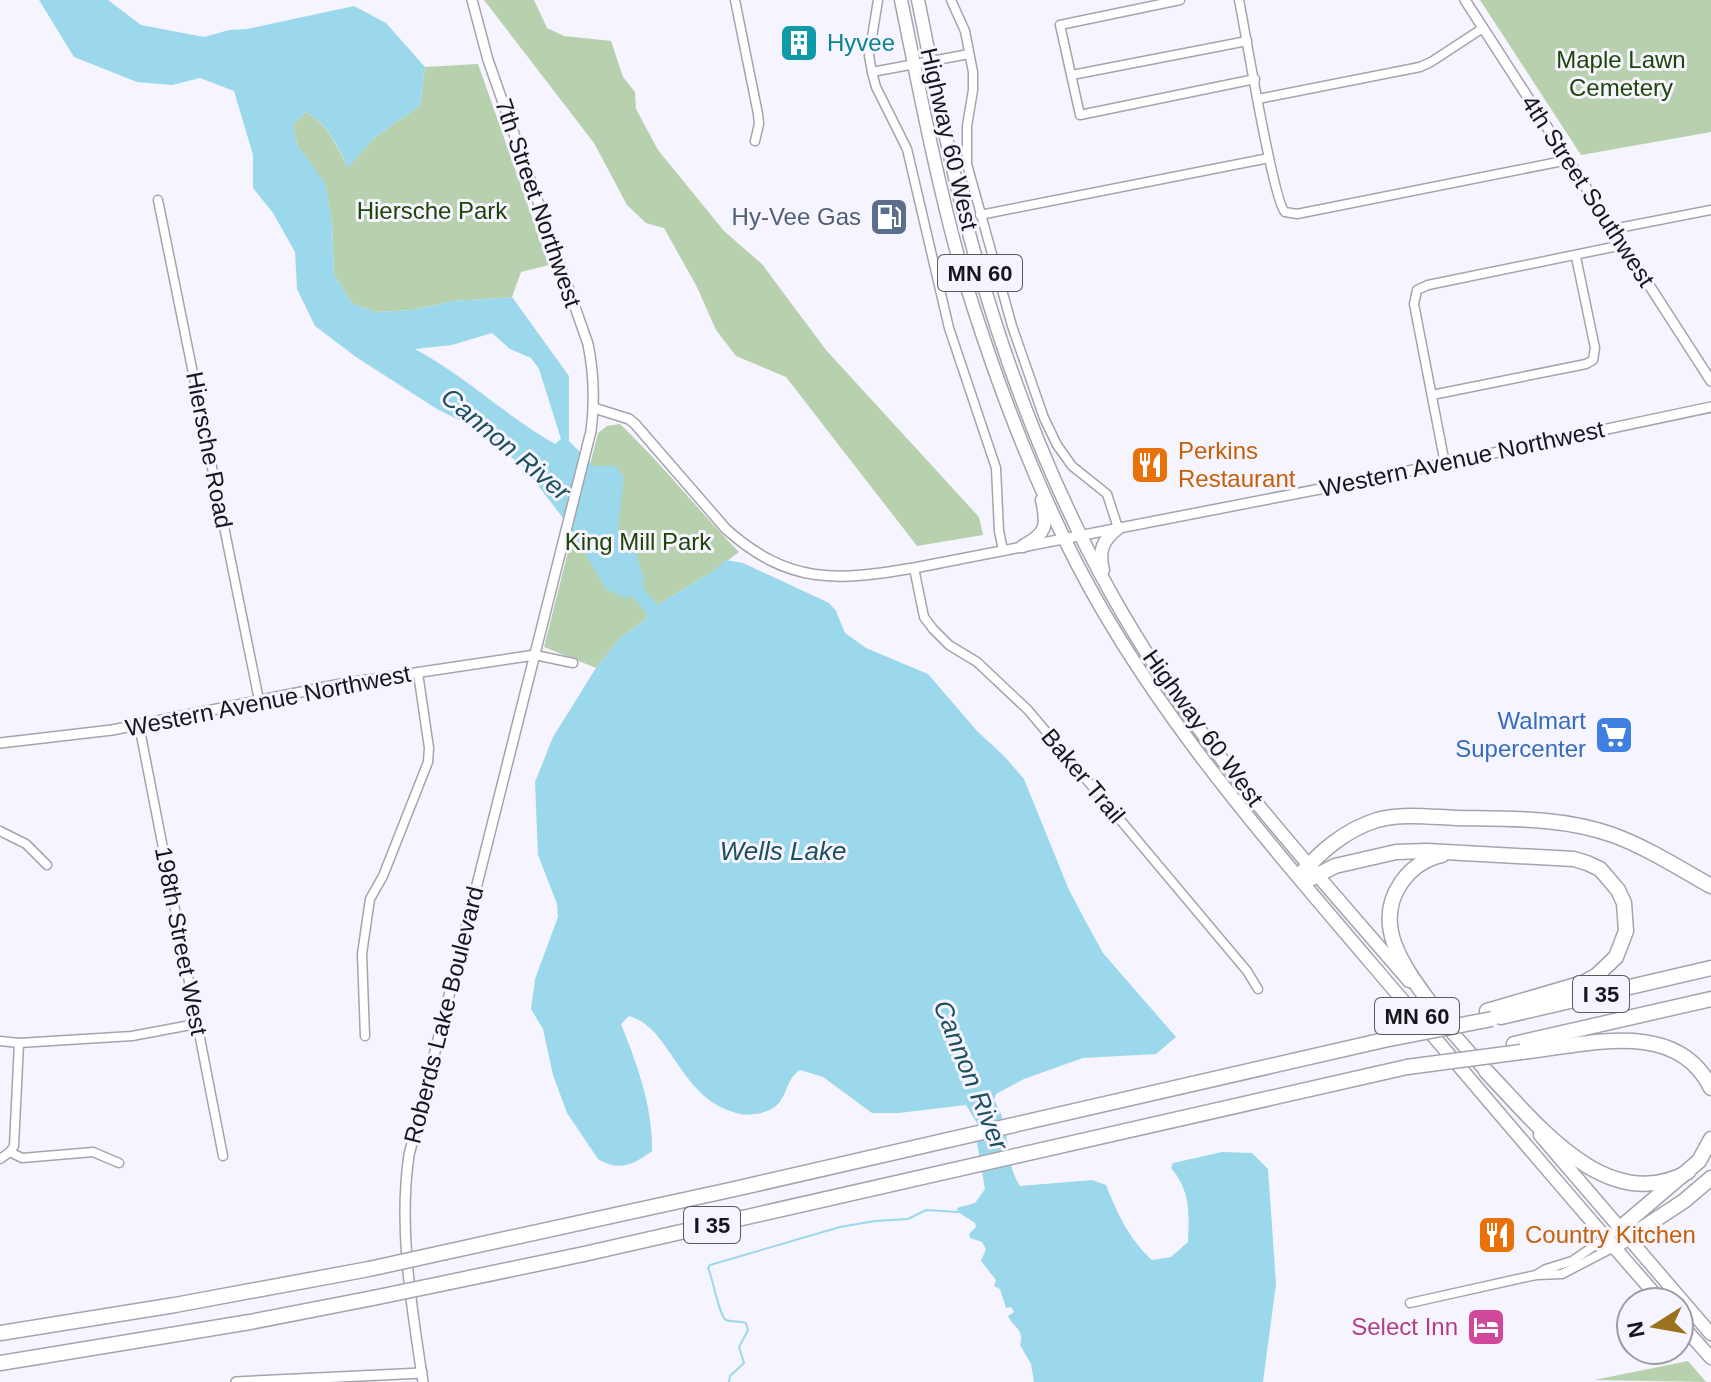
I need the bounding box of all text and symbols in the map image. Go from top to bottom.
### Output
building icon: Hyvee [778,22,820,64]
place label: Hyvee [827,29,895,56]
street label: Highway 60 West [915,45,984,233]
park label: Maple Lawn Cemetery [1556,46,1686,101]
street label: 4th Street Southwest [1516,90,1661,292]
street label: 7th Street Northwest [490,95,587,311]
fuel station icon: Hy-Vee Gas [868,196,910,238]
park label: Hiersche Park [357,197,508,224]
place label: Hy-Vee Gas [732,203,861,230]
road number: MN 60 [938,255,1022,291]
street label: Hiersche Road [181,369,238,530]
water label: Cannon River [435,381,578,507]
street label: Western Avenue Northwest [1317,415,1607,502]
place label: Perkins Restaurant [1178,437,1296,492]
restaurant icon: Perkins Restaurant [1129,444,1171,486]
park label: King Mill Park [565,528,712,555]
street label: Highway 60 West [1138,644,1269,811]
street label: Western Avenue Northwest [123,660,413,741]
place label: Walmart Supercenter [1455,707,1586,762]
supermarket icon: Walmart Supercenter [1593,714,1635,756]
street label: Baker Trail [1036,723,1131,828]
water label: Wells Lake [720,836,846,866]
street label: 198th Street West [150,844,213,1038]
street label: Roberds Lake Boulevard [398,883,489,1146]
road number: I 35 [1573,976,1629,1012]
water label: Cannon River [927,996,1015,1156]
road number: MN 60 [1375,998,1459,1034]
road number: I 35 [684,1207,740,1243]
restaurant icon: Country Kitchen [1476,1214,1518,1256]
place label: Country Kitchen [1525,1221,1696,1248]
north arrow [1615,1286,1695,1366]
hotel icon: Select Inn [1465,1306,1507,1348]
place label: Select Inn [1351,1313,1458,1340]
text: N [1622,1320,1650,1340]

